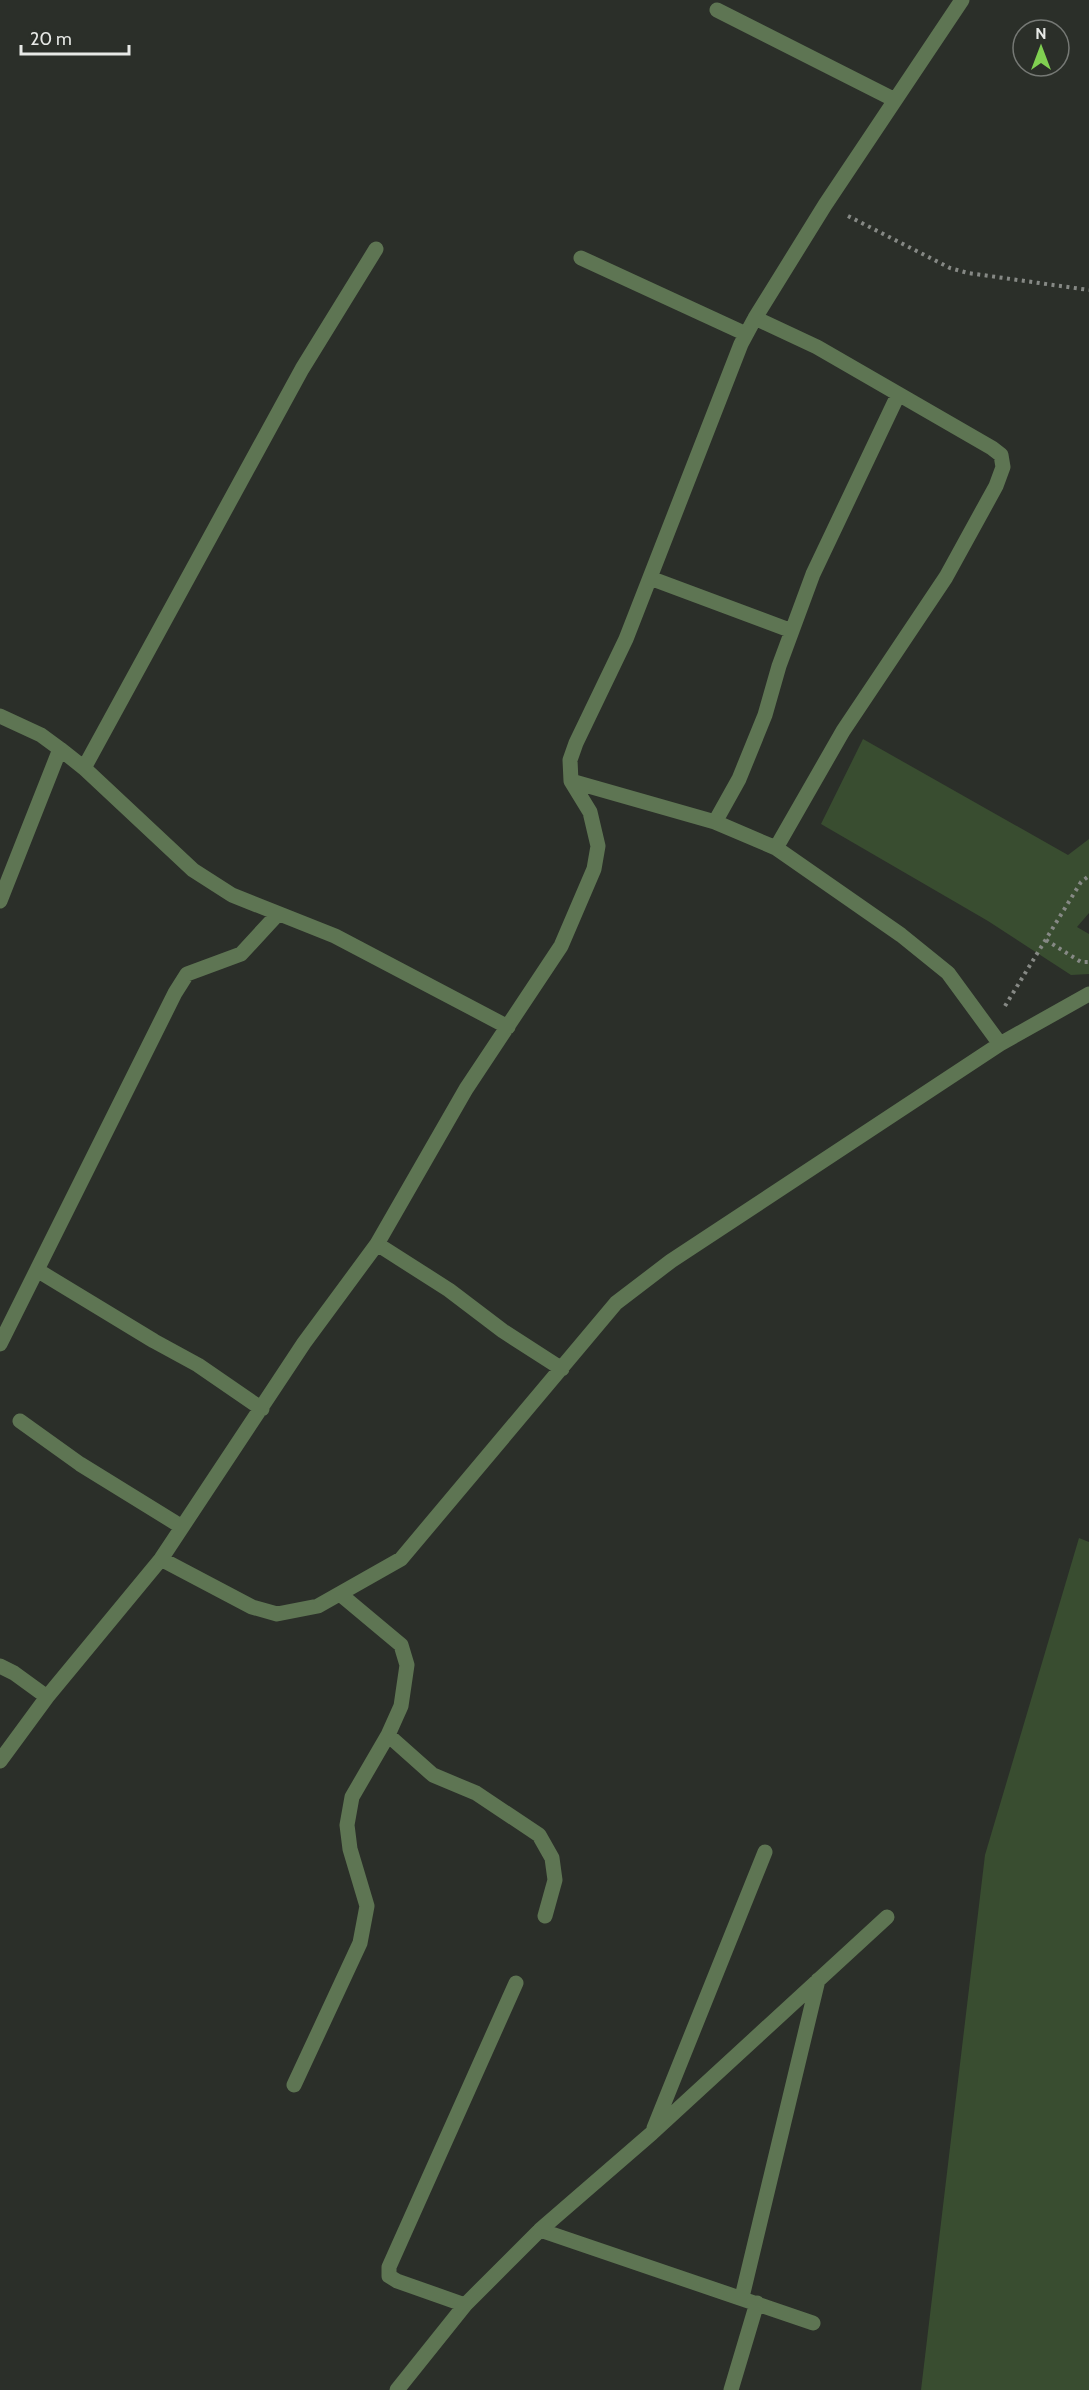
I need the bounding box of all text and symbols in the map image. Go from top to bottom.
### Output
scale bar [21,18,129,56]
north arrow [1011,18,1071,78]
text: N [1035,24,1047,43]
text: 20 m [30,28,72,50]

